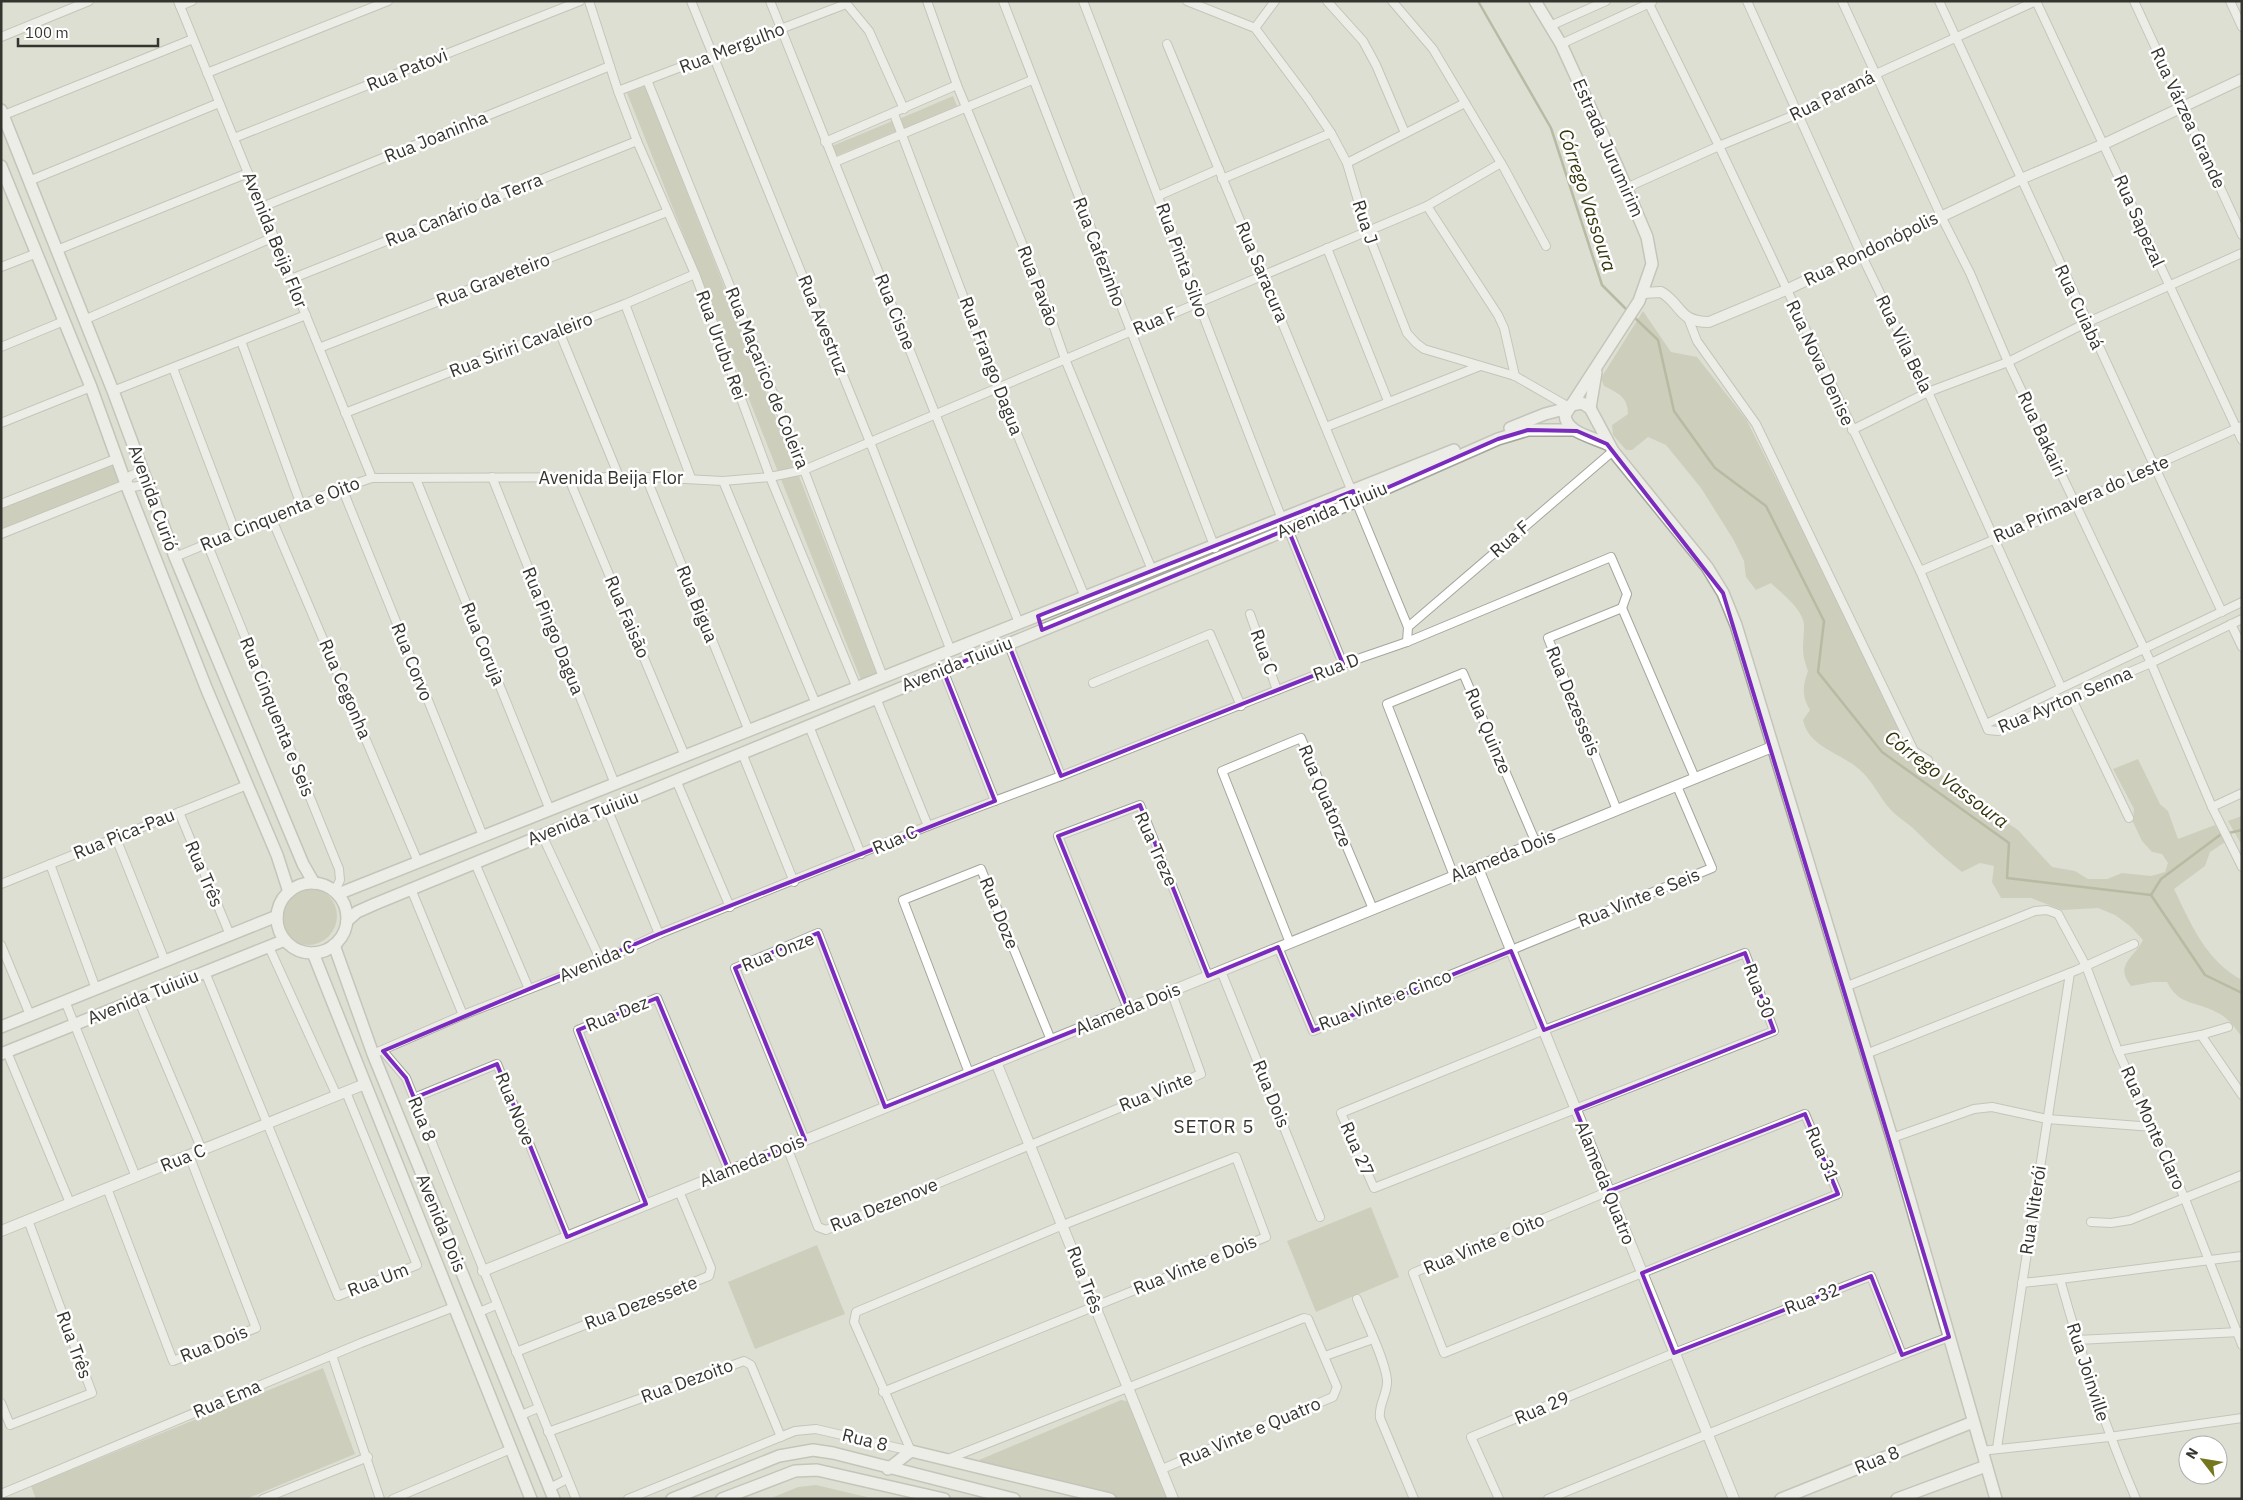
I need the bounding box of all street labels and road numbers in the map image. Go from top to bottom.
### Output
street label: Rua Mergulho [676,17,788,78]
street label: Rua Patovi [363,43,451,96]
street label: Rua Várzea Grande [2146,43,2231,192]
street label: Rua Paraná [1785,65,1878,126]
street label: Estrada Jurumirim [1568,75,1649,221]
street label: Rua Joaninha [381,105,491,168]
street label: Rua Canário da Terra [382,167,546,252]
street label: Avenida Beija Flor [238,168,313,312]
street label: Rua Sapezal [2109,171,2170,271]
street label: Rua Cafezinho [1068,194,1131,310]
street label: Rua J [1348,197,1383,247]
street label: Rua Pinta Silvo [1151,200,1214,320]
street label: Rua Rondonópolis [1800,206,1942,291]
street label: Rua Saracura [1231,218,1294,326]
street label: Rua Pavão [1013,242,1064,329]
street label: Rua Graveteiro [433,247,553,312]
street label: Rua Cuiabá [2050,261,2109,353]
street label: Rua Cisne [870,270,921,353]
street label: Rua Avestruz [793,272,854,378]
street label: Rua Maçarico de Coleira [720,284,815,472]
street label: Rua Urubu Rei [691,287,752,403]
street label: Rua Vila Bela [1871,291,1938,397]
street label: Rua Frango Dagua [955,293,1029,439]
street label: Rua Nova Denise [1781,296,1860,429]
street label: Rua F [1129,301,1180,340]
street label: Rua Siriri Cavaleiro [446,307,596,382]
street label: Rua Bakairi [2013,387,2072,480]
street label: Avenida Curió [124,442,183,554]
street label: Rua Primavera do Leste [1989,449,2172,548]
street label: Avenida Beija Flor [539,466,684,489]
street label: Rua Cinquenta e Oito [197,471,363,556]
street label: Avenida Tuiuiu [1273,476,1391,543]
street label: Rua F [1485,515,1534,562]
street label: Rua Bigua [672,562,723,646]
street label: Rua Pingo Dagua [517,563,590,698]
street label: Rua Faisão [600,572,655,662]
street label: Rua Coruja [456,599,511,689]
street label: Rua Corvo [386,619,439,704]
street label: Rua C [1246,626,1283,678]
street label: Avenida Tuiuiu [898,631,1016,696]
street label: Rua Cinquenta e Seis [235,634,320,800]
street label: Rua Cegonha [314,635,377,743]
street label: Rua Dezesseis [1541,643,1606,759]
street label: Rua D [1309,647,1362,686]
street label: Rua Ayrton Senna [1994,661,2136,738]
street label: Rua Quinze [1460,684,1517,777]
street label: Rua Quatorze [1294,741,1357,851]
street label: Avenida Tuiuiu [524,785,642,850]
street label: Rua Pica-Pau [70,803,178,864]
street label: Rua Treze [1130,808,1183,890]
street label: Rua C [869,820,921,859]
street label: Alameda Dois [1447,824,1559,887]
street label: Rua Três [180,837,229,911]
street label: Rua Vinte e Seis [1575,863,1703,932]
street label: Rua Doze [975,873,1024,952]
street label: Rua Onze [738,926,818,977]
street label: Avenida C [555,934,638,987]
street label: Rua 30 [1738,960,1780,1022]
street label: Avenida Tuiuiu [84,964,202,1029]
street label: Rua Vinte e Cinco [1315,964,1455,1035]
street label: Alameda Dois [1072,977,1184,1040]
street label: Rua Dez [582,991,652,1037]
street label: Rua Dois [1247,1057,1295,1131]
street label: Rua Monte Claro [2116,1062,2191,1193]
street label: Rua Vinte [1116,1066,1196,1117]
street label: Rua Nove [490,1069,541,1149]
street label: Rua 8 [403,1093,442,1145]
street label: Rua 27 [1335,1118,1380,1180]
street label: Alameda Quatro [1570,1118,1641,1248]
street label: Rua 31 [1801,1123,1844,1185]
street label: Alameda Dois [696,1129,808,1192]
street label: Rua C [157,1138,209,1177]
street label: Rua Niterói [2014,1164,2051,1256]
street label: Avenida Dois [411,1170,472,1275]
street label: Rua Dezenove [827,1172,941,1237]
street label: Rua Vinte e Oito [1420,1208,1548,1279]
street label: Rua Vinte e Dois [1130,1229,1260,1300]
street label: Rua Três [1062,1243,1109,1317]
street label: Rua Um [344,1257,412,1302]
street label: Rua Dezessete [581,1270,701,1335]
street label: Rua 32 [1781,1278,1843,1320]
street label: Rua Três [52,1308,97,1382]
street label: Rua Dois [177,1320,251,1368]
street label: Rua Joinville [2062,1320,2115,1424]
street label: Rua Dezoito [638,1353,736,1408]
street label: Rua Ema [189,1374,265,1423]
street label: Rua 29 [1511,1386,1573,1429]
street label: Rua Vinte e Quatro [1176,1391,1324,1472]
street label: Rua 8 [840,1423,890,1456]
street label: Rua 8 [1851,1440,1903,1479]

